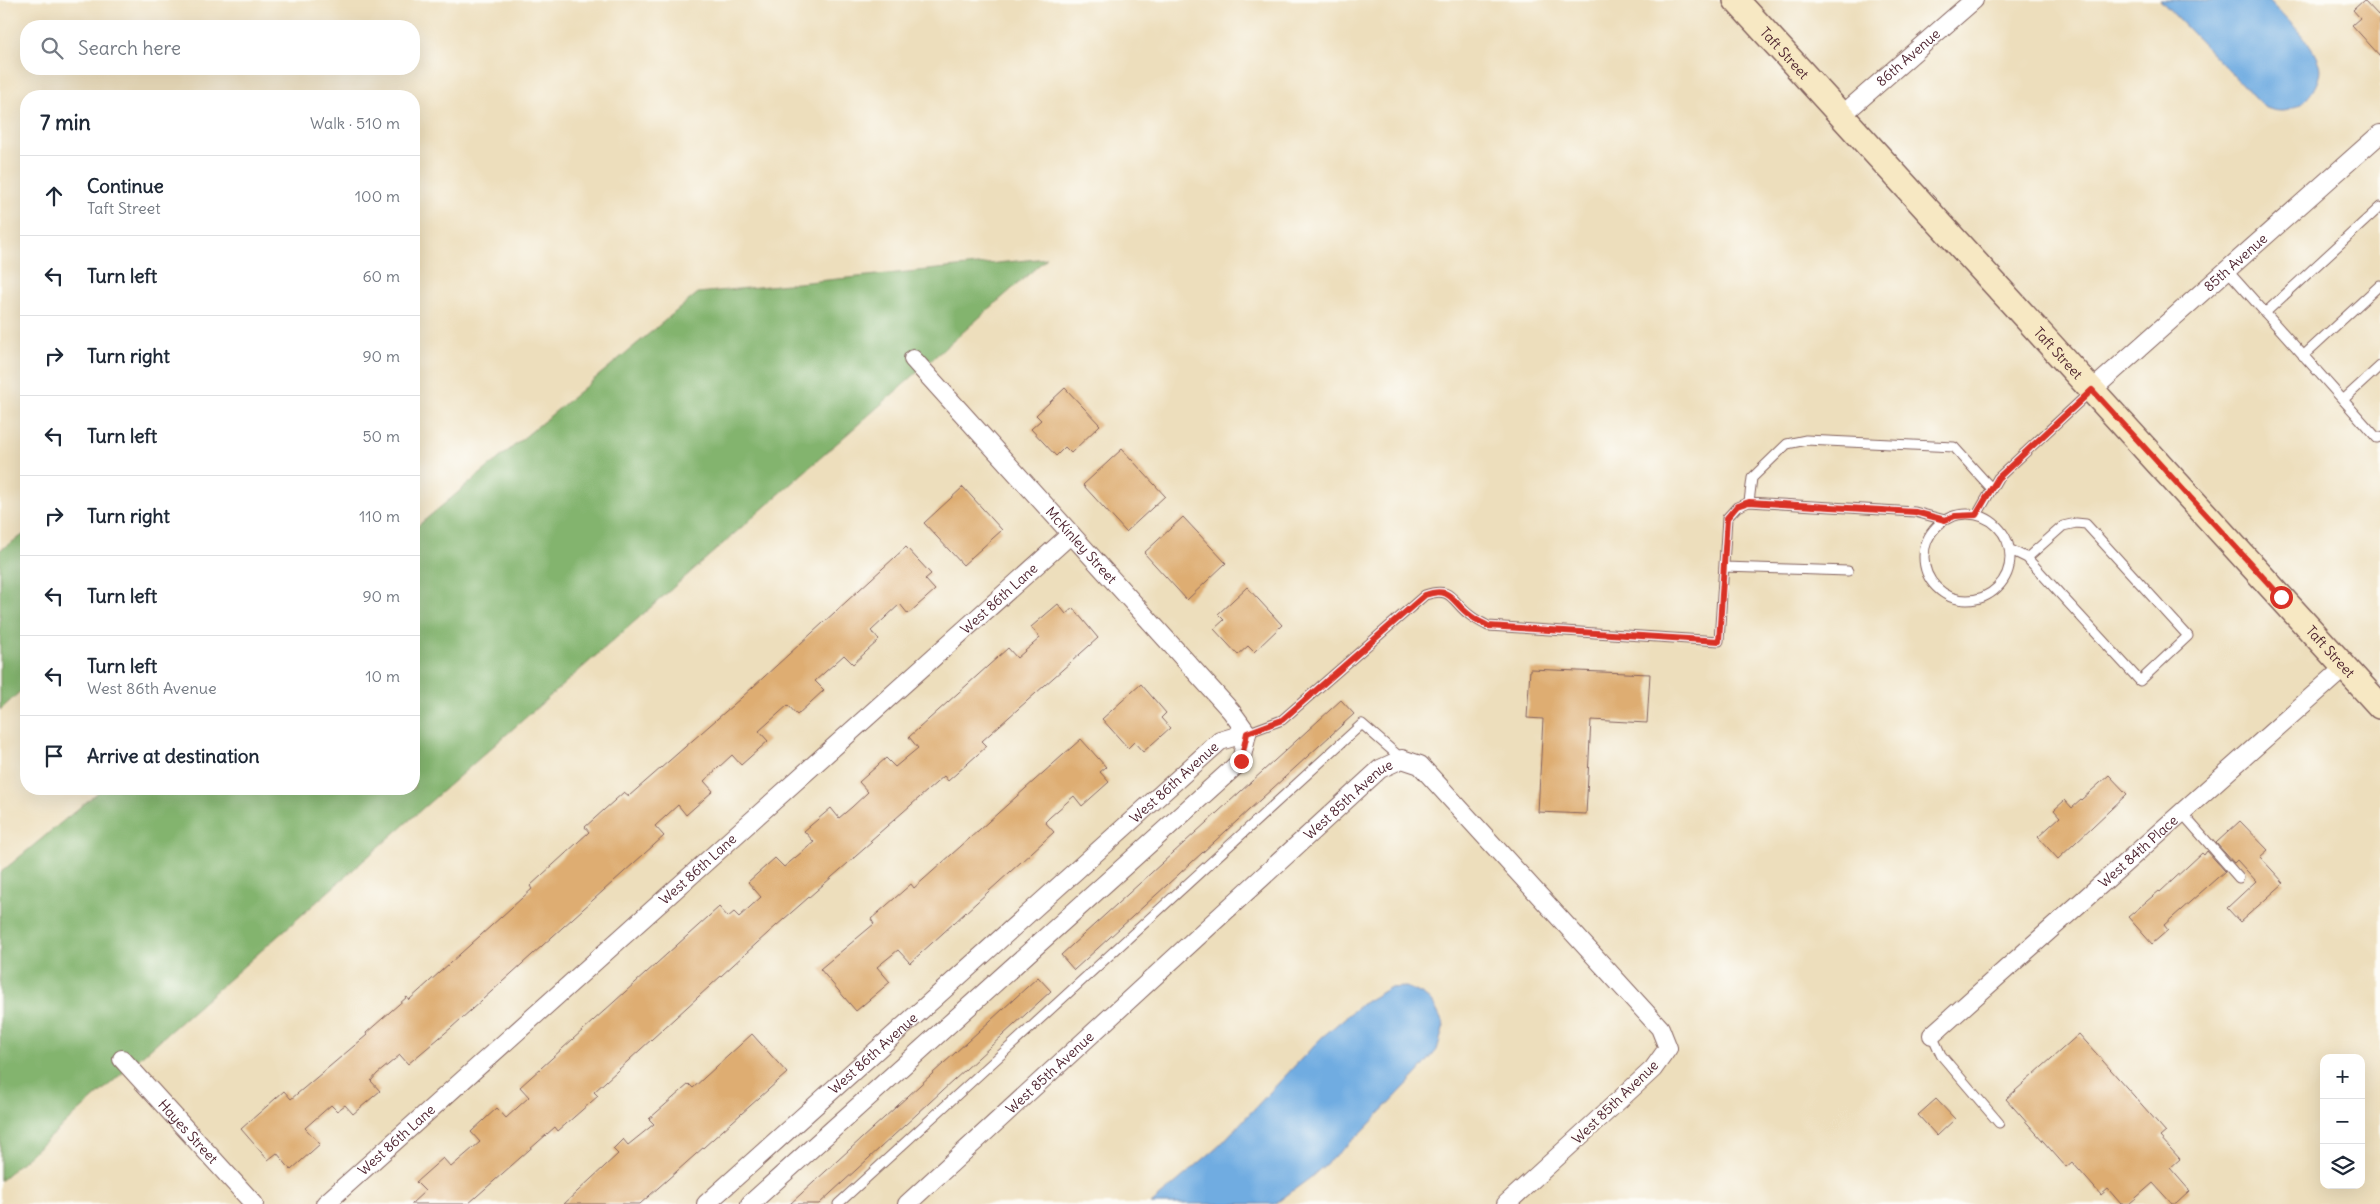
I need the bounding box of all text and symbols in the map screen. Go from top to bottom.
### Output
search box [20,20,420,75]
street label: Taft Street [1756,23,1813,83]
street label: 86th Avenue [1872,25,1944,90]
icon: search [38,34,66,62]
text: Search here [78,36,181,60]
text: 7 min [40,109,91,136]
text: Walk · 510 m [310,113,400,133]
text: Continue [87,174,164,198]
icon: ahead [40,182,68,210]
text: 100 m [355,186,400,206]
text: Taft Street [87,198,161,218]
street label: 85th Avenue [2200,229,2271,295]
icon: left [40,262,68,290]
text: Turn left [87,264,157,288]
text: 60 m [362,266,400,286]
street label: Taft Street [2030,323,2087,383]
icon: right [40,342,68,370]
text: Turn right [87,344,170,368]
text: 90 m [362,346,400,366]
icon: left [40,422,68,450]
text: Turn left [87,424,157,448]
text: 50 m [362,426,400,446]
icon: right [40,502,68,530]
street label: McKinley Street [1042,503,1121,588]
text: Turn right [87,504,170,528]
text: 110 m [359,506,400,526]
street label: West 86th Lane [957,559,1041,638]
icon: left [40,582,68,610]
text: Turn left [87,584,157,608]
text: 90 m [362,586,400,606]
route start [2270,586,2293,609]
street label: Taft Street [2302,622,2359,682]
text: Turn left [87,654,157,678]
icon: left [40,662,68,690]
text: 10 m [365,666,400,686]
text: West 86th Avenue [87,678,217,698]
street label: West 86th Avenue [1126,738,1222,827]
icon: arrive [40,742,68,770]
text: Arrive at destination [87,744,260,768]
route end [1230,750,1253,773]
street label: West 85th Avenue [1300,755,1396,844]
street label: West 84th Place [2095,811,2182,892]
street label: West 86th Lane [655,830,740,909]
street label: West 86th Avenue [825,1009,921,1098]
street label: West 85th Avenue [1002,1028,1098,1118]
map controls [2320,1054,2365,1189]
button: + [2320,1054,2365,1099]
street label: West 85th Avenue [1568,1056,1662,1148]
street label: Hayes Street [154,1096,222,1168]
button: − [2320,1099,2365,1144]
street label: West 86th Lane [354,1101,439,1179]
button: layers [2320,1144,2365,1189]

